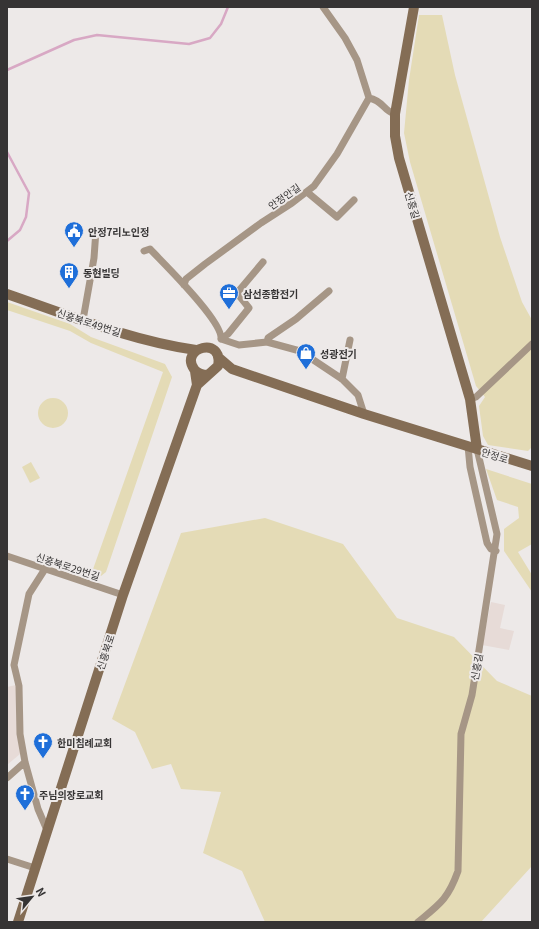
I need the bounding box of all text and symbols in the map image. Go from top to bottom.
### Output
street label: 안정안길 [265,179,303,213]
street label: 신흥길 [402,190,424,220]
public building icon: 안정7리노인정 [63,220,85,248]
place label: 안정7리노인정 [88,224,149,239]
building icon: 동현빌딩 [58,261,80,289]
place label: 동현빌딩 [83,265,120,280]
office icon: 삼선종합전기 [218,282,240,310]
place label: 삼선종합전기 [243,286,298,301]
street label: 신흥북로49번길 [55,305,123,339]
shop icon: 성광전기 [295,342,317,370]
place label: 성광전기 [320,346,357,361]
street label: 안정로 [480,444,510,466]
street label: 신흥북로29번길 [34,549,102,583]
street label: 신흥북로 [92,632,118,672]
street label: 신흥길 [466,652,486,682]
church icon: 한미침례교회 [32,731,54,759]
place label: 한미침례교회 [57,735,112,750]
church icon: 주님의장로교회 [14,783,36,811]
place label: 주님의장로교회 [39,787,103,802]
north arrow [12,877,52,917]
text: N [33,884,51,899]

